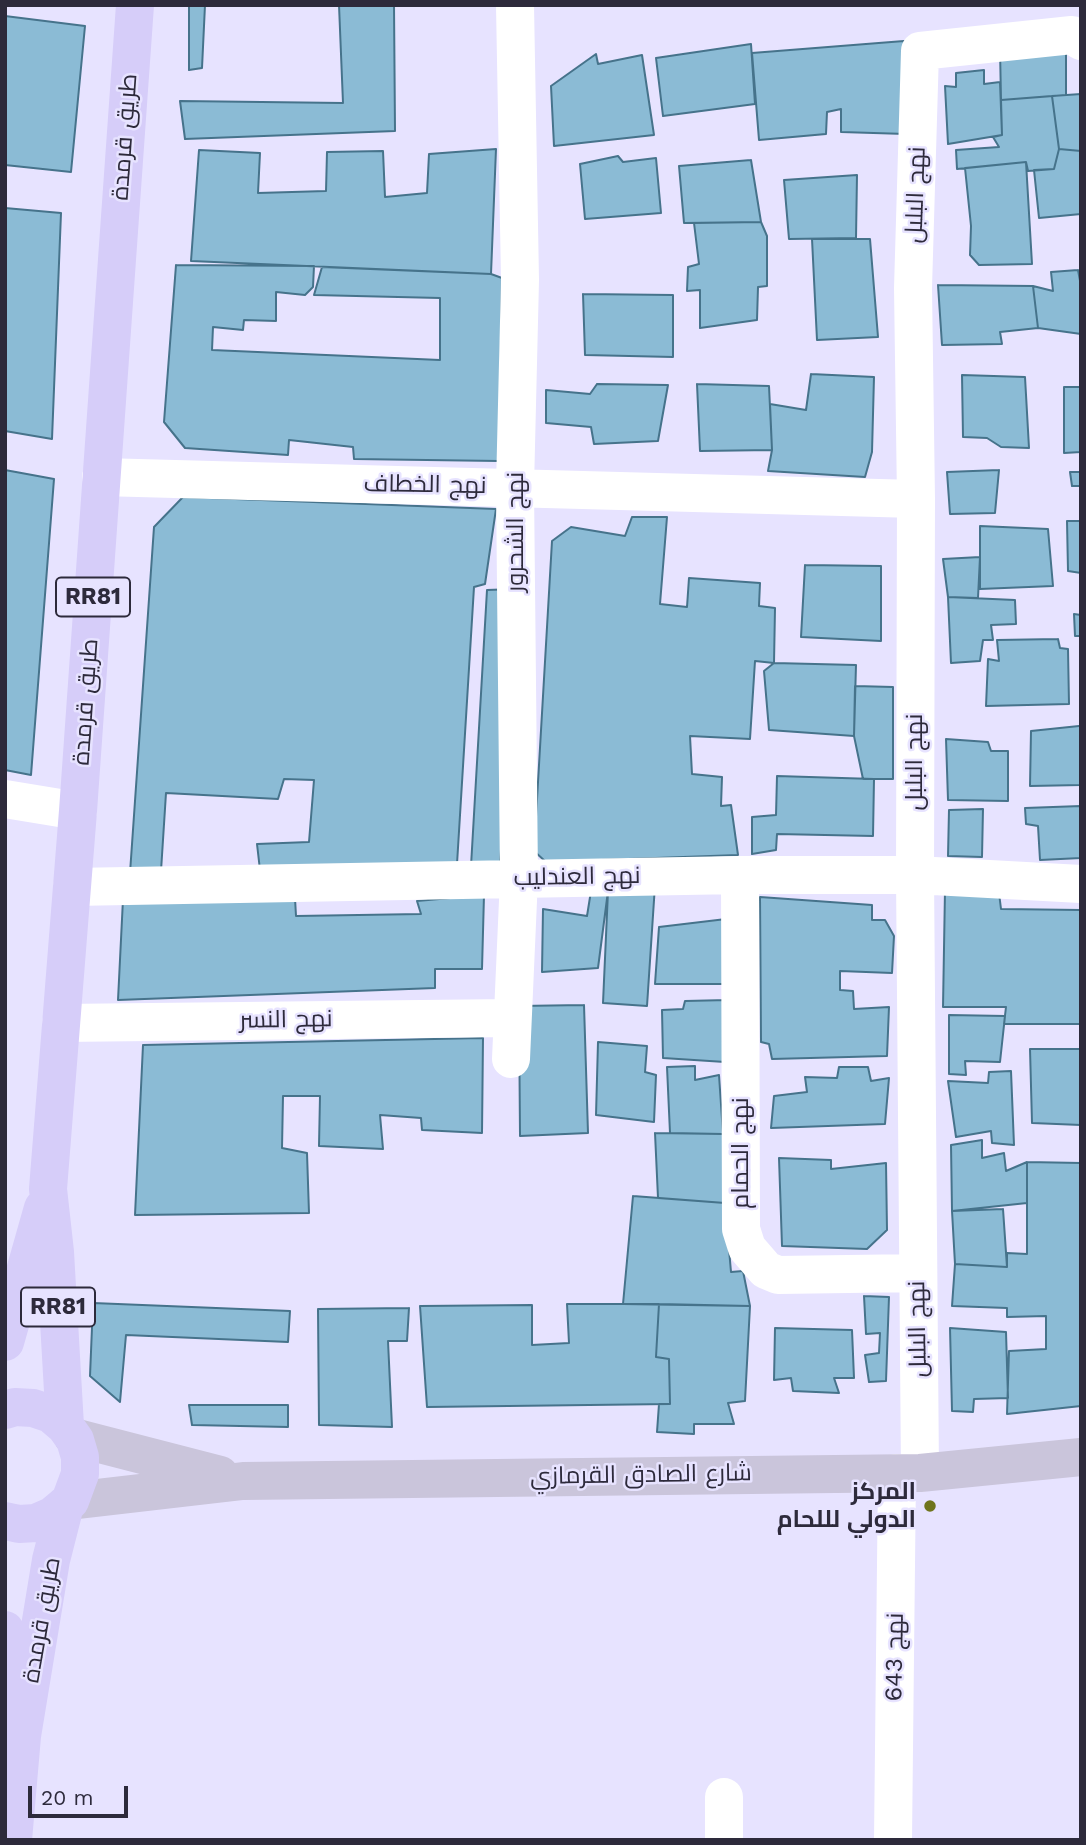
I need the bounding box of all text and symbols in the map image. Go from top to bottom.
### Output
street label: طريق قرمدة [106,73,144,201]
street label: نهج البلبل [900,146,932,244]
street label: نهج الخطاف [363,470,487,500]
street label: نهج الشحرور [502,472,530,592]
road number: RR81 [56,578,130,617]
street label: طريق قرمدة [67,638,105,766]
street label: نهج البلبل [901,714,929,810]
street label: نهج العندليب [513,861,641,893]
street label: نهج النسر [239,1005,333,1035]
street label: نهج الحمام [727,1097,755,1209]
street label: نهج البلبل [903,1280,933,1378]
road number: RR81 [21,1288,95,1326]
street label: شارع الصادق القرمازي [530,1459,752,1491]
place label: المركز الدولي لللحام [777,1478,916,1534]
marker: المركز الدولي لللحام [922,1498,938,1514]
street label: طريق قرمدة [17,1555,67,1685]
street label: نهج 643 [880,1612,910,1702]
scale bar [32,1772,131,1816]
text: 20 m [41,1785,93,1810]

